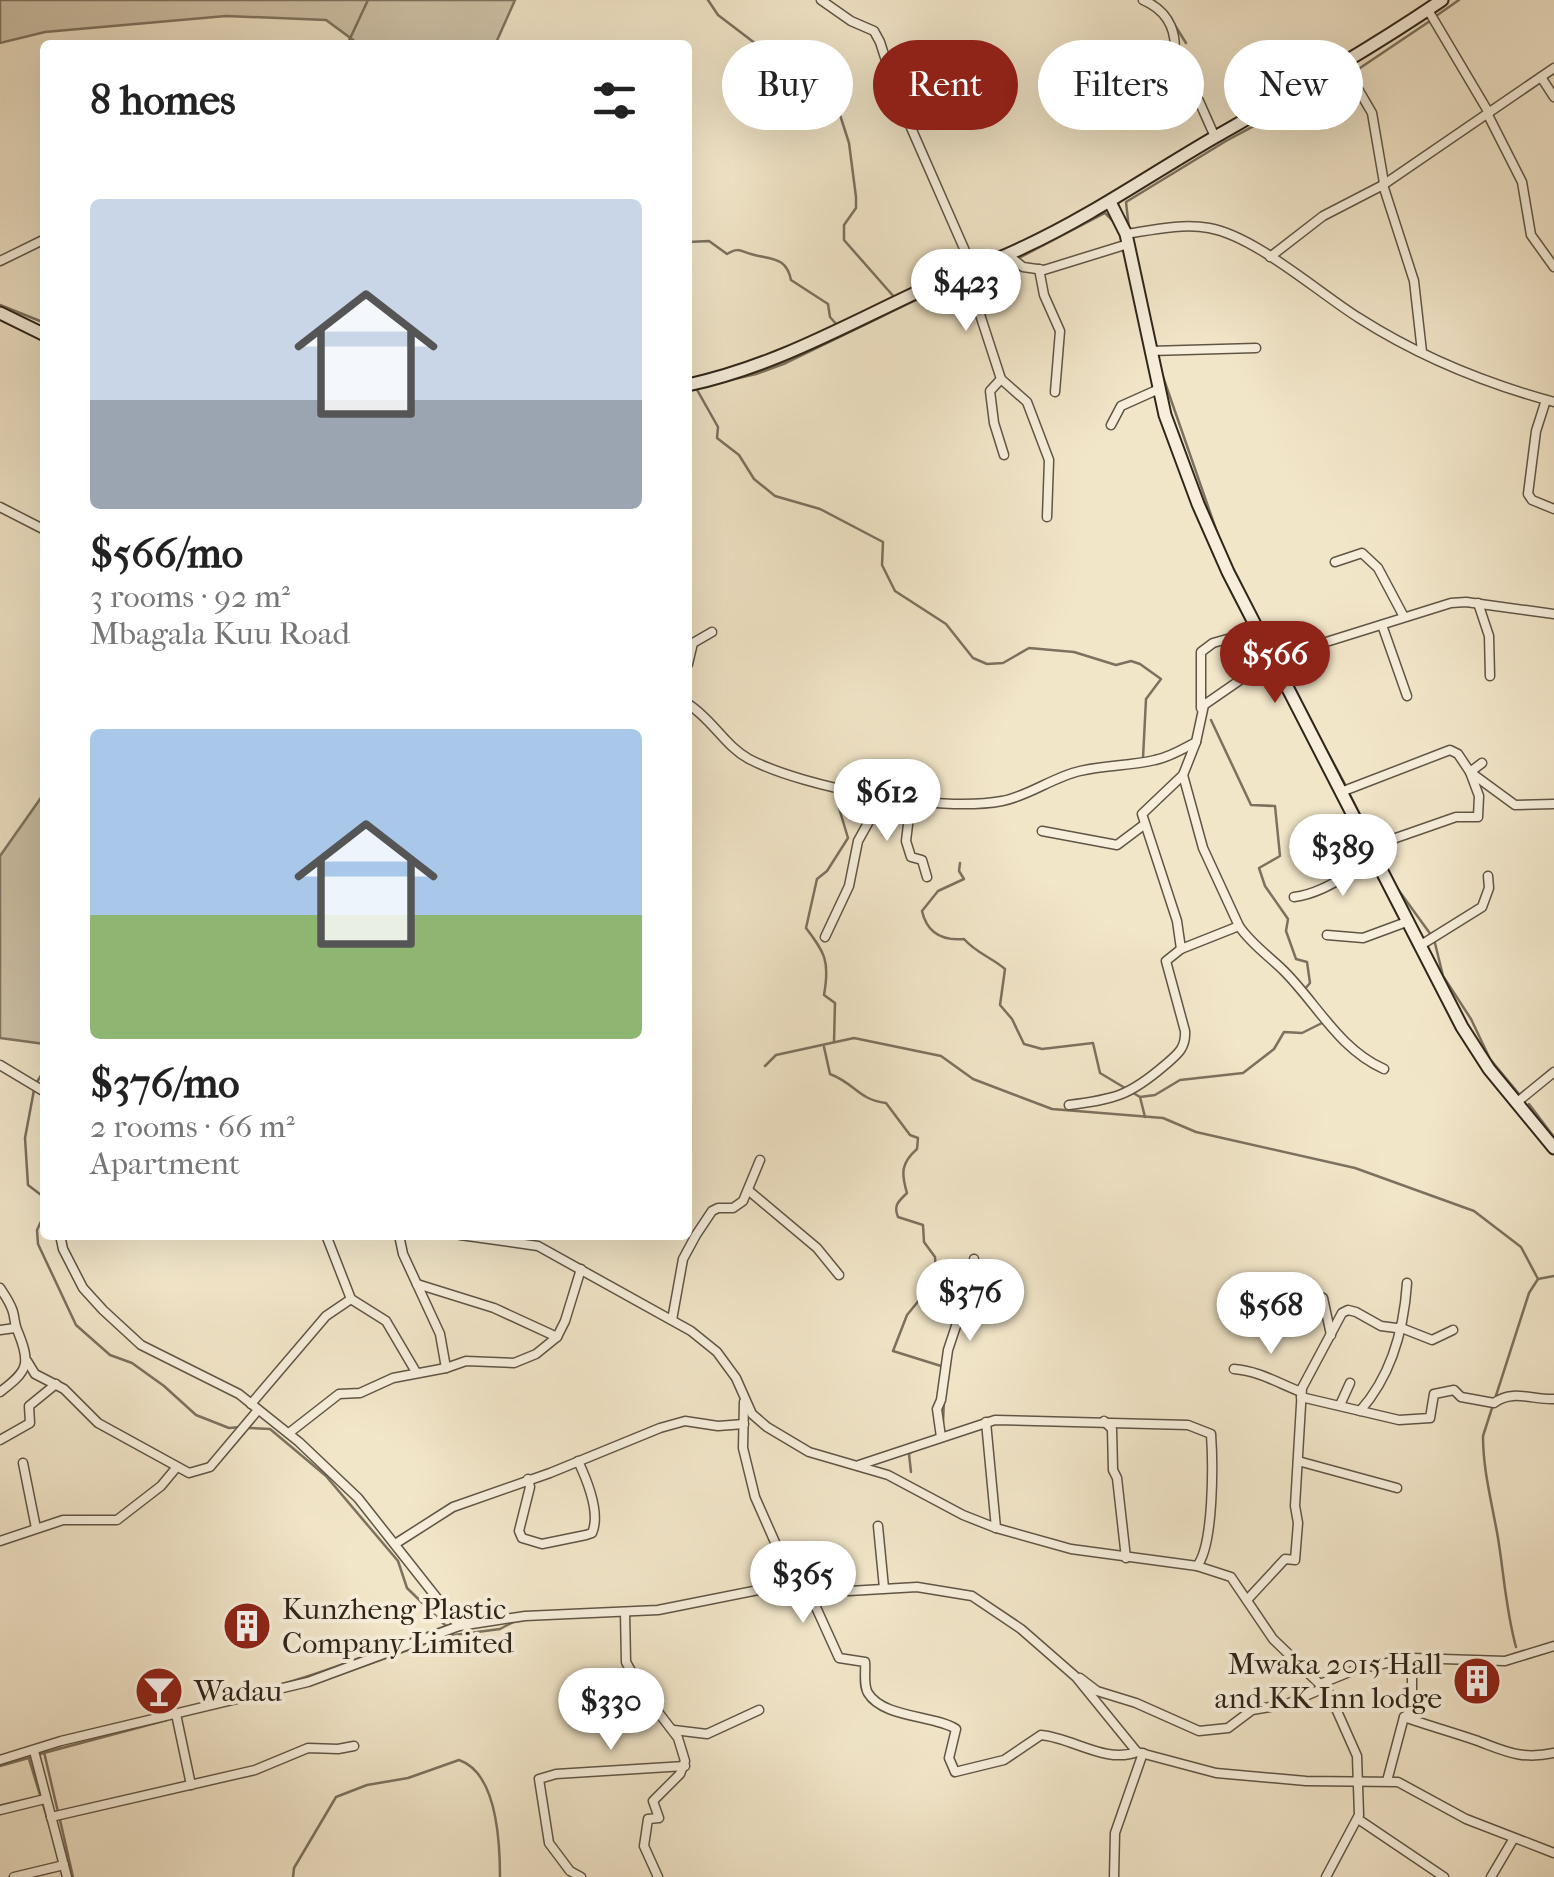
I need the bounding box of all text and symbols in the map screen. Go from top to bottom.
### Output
chip: Buy [722,40,853,130]
chip: Rent [873,40,1018,130]
chip: Filters [1038,40,1204,130]
chip: New [1224,40,1363,130]
icon: filters [587,73,642,128]
text: 8 homes [90,76,236,125]
pin: $423 [907,249,1025,334]
text: $423 [933,263,999,300]
icon: home [276,264,456,444]
text: $566/mo [90,529,243,578]
text: 3 rooms · 92 m² [90,578,290,615]
text: Mbagala Kuu Road [90,615,350,652]
pin: $566 [1216,621,1334,706]
text: $566 [1242,635,1308,672]
pin: $612 [828,759,946,844]
text: $612 [856,773,918,810]
icon: home [276,794,456,974]
pin: $389 [1284,814,1402,899]
text: $389 [1311,828,1375,865]
text: $376/mo [90,1059,240,1108]
text: 2 rooms · 66 m² [90,1108,295,1145]
text: Apartment [90,1145,240,1182]
pin: $376 [911,1259,1029,1344]
pin: $568 [1212,1272,1330,1357]
text: $376 [938,1273,1002,1310]
text: $568 [1239,1286,1303,1323]
pin: $365 [744,1541,862,1626]
text: $365 [772,1555,834,1592]
place label: Kunzheng Plastic Company Limited [282,1592,514,1661]
building icon: Kunzheng Plastic Company Limited [221,1600,273,1652]
place label: Mwaka 2015 Hall and KK Inn lodge [1215,1647,1442,1716]
building icon: Mwaka 2015 Hall and KK Inn lodge [1451,1655,1503,1707]
bar icon: Wadau [133,1665,185,1717]
pin: $330 [552,1668,670,1753]
place label: Wadau [193,1674,282,1709]
text: $330 [580,1682,642,1719]

